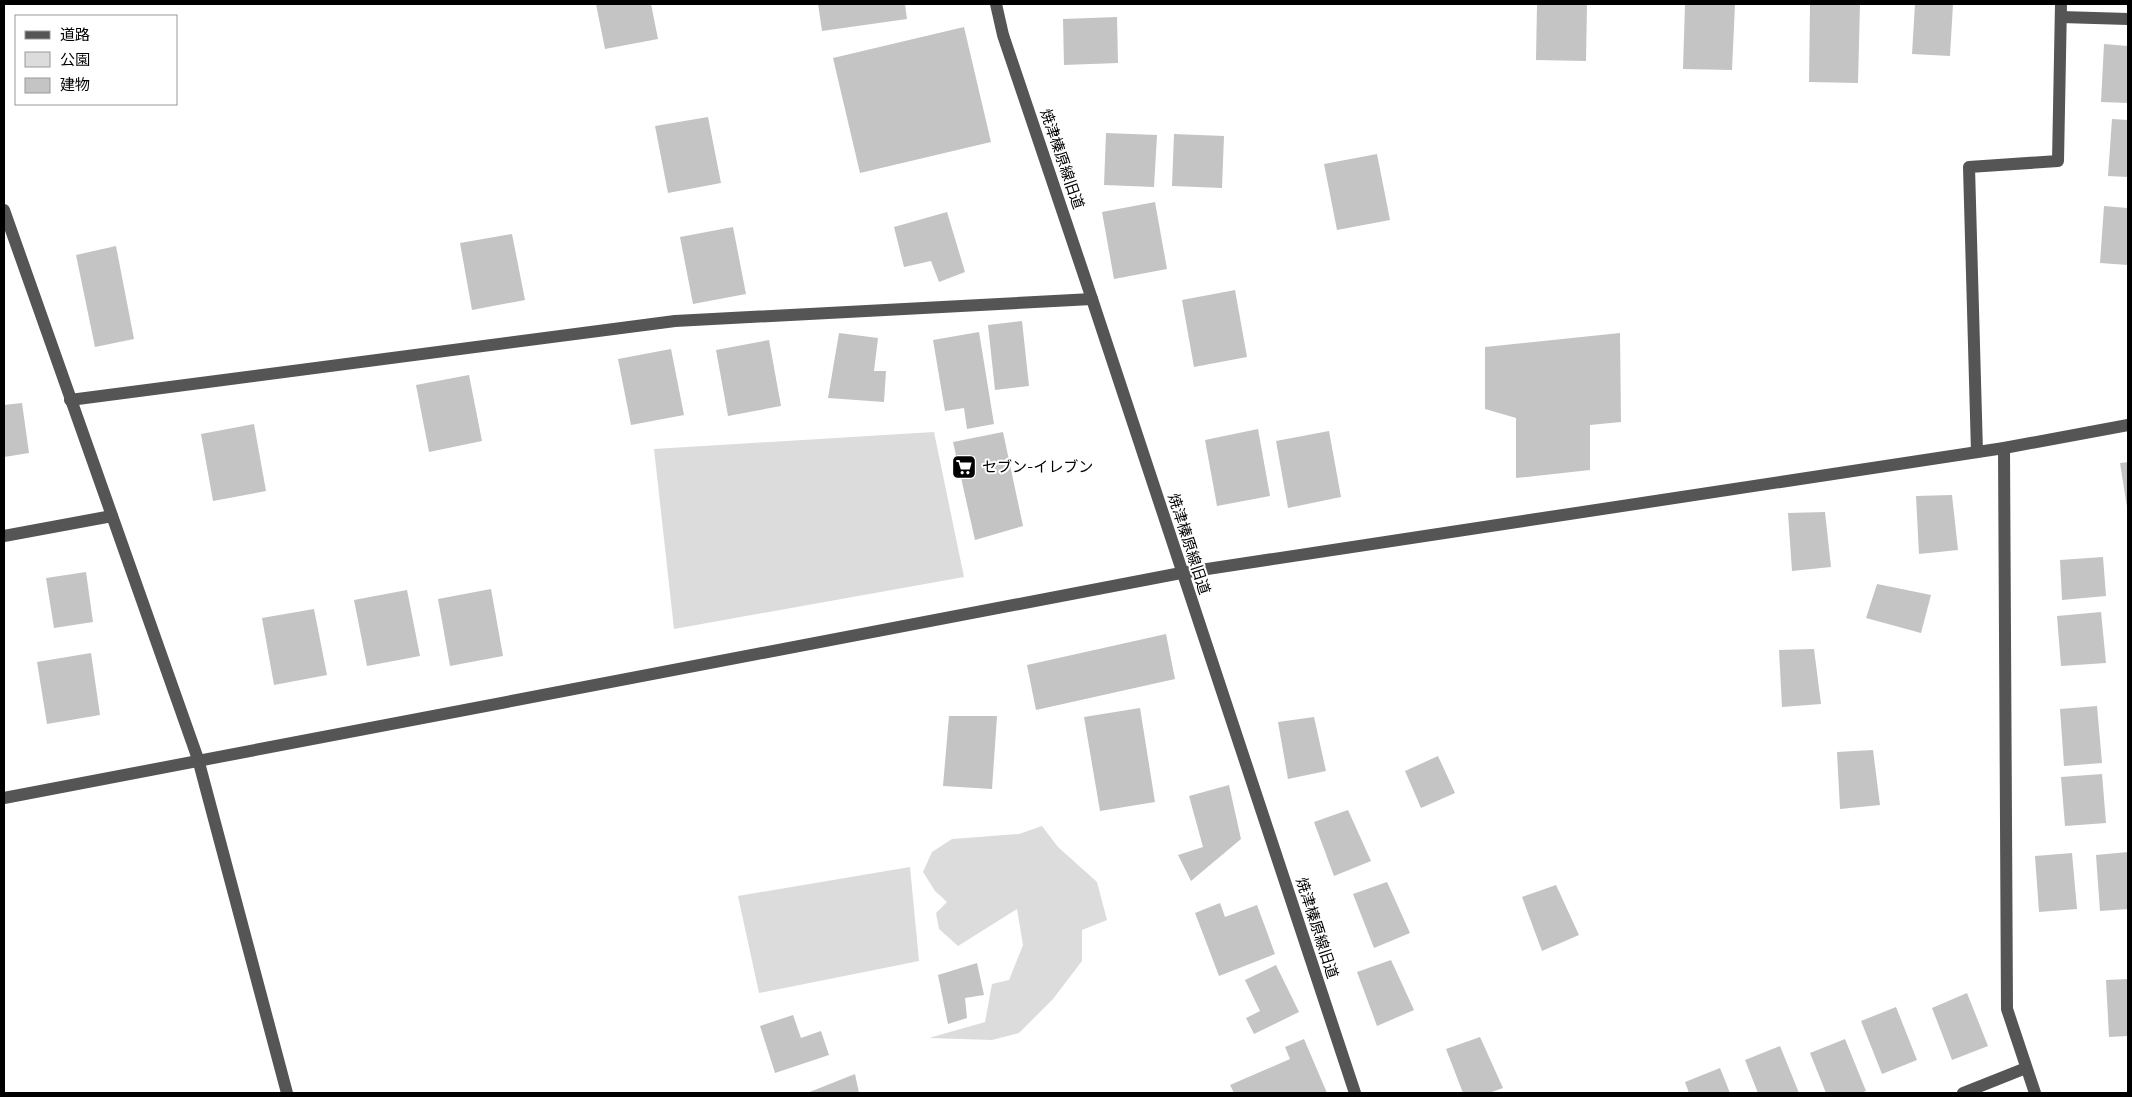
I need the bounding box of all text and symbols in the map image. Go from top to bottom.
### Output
legend [15,15,178,105]
text: 道路 [60,26,90,44]
text: 公園 [60,51,90,69]
text: 建物 [60,76,90,94]
street label: 焼津榛原線旧道 [1036,106,1088,212]
supermarket icon: セブン-イレブン [951,454,977,480]
place label: セブン-イレブン [982,458,1093,476]
street label: 焼津榛原線旧道 [1164,491,1214,597]
street label: 焼津榛原線旧道 [1292,875,1342,981]

